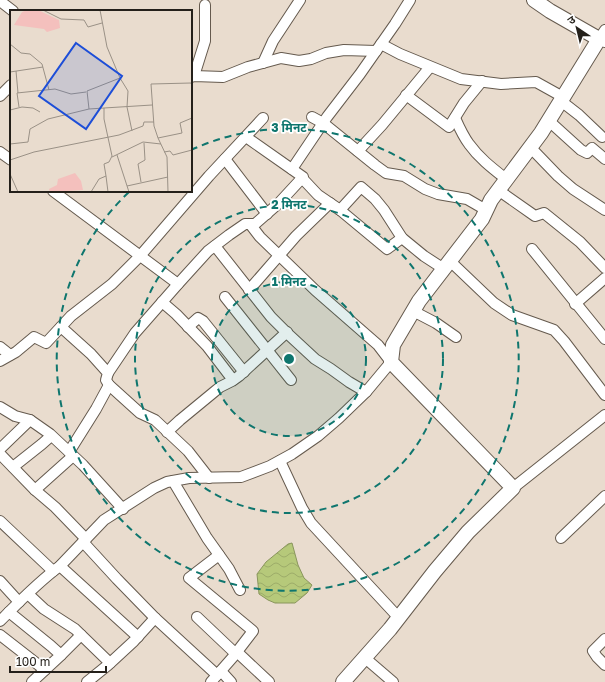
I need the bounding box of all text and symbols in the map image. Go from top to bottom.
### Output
north arrow [557,8,597,48]
inset map [10,10,192,192]
text: उ [565,12,578,27]
text: 3 मिनट [271,120,307,135]
text: 2 मिनट [271,197,307,212]
text: 1 मिनट [272,274,307,289]
centre of rings [282,352,296,366]
scale bar [10,648,106,674]
text: 100 m [16,654,50,669]

